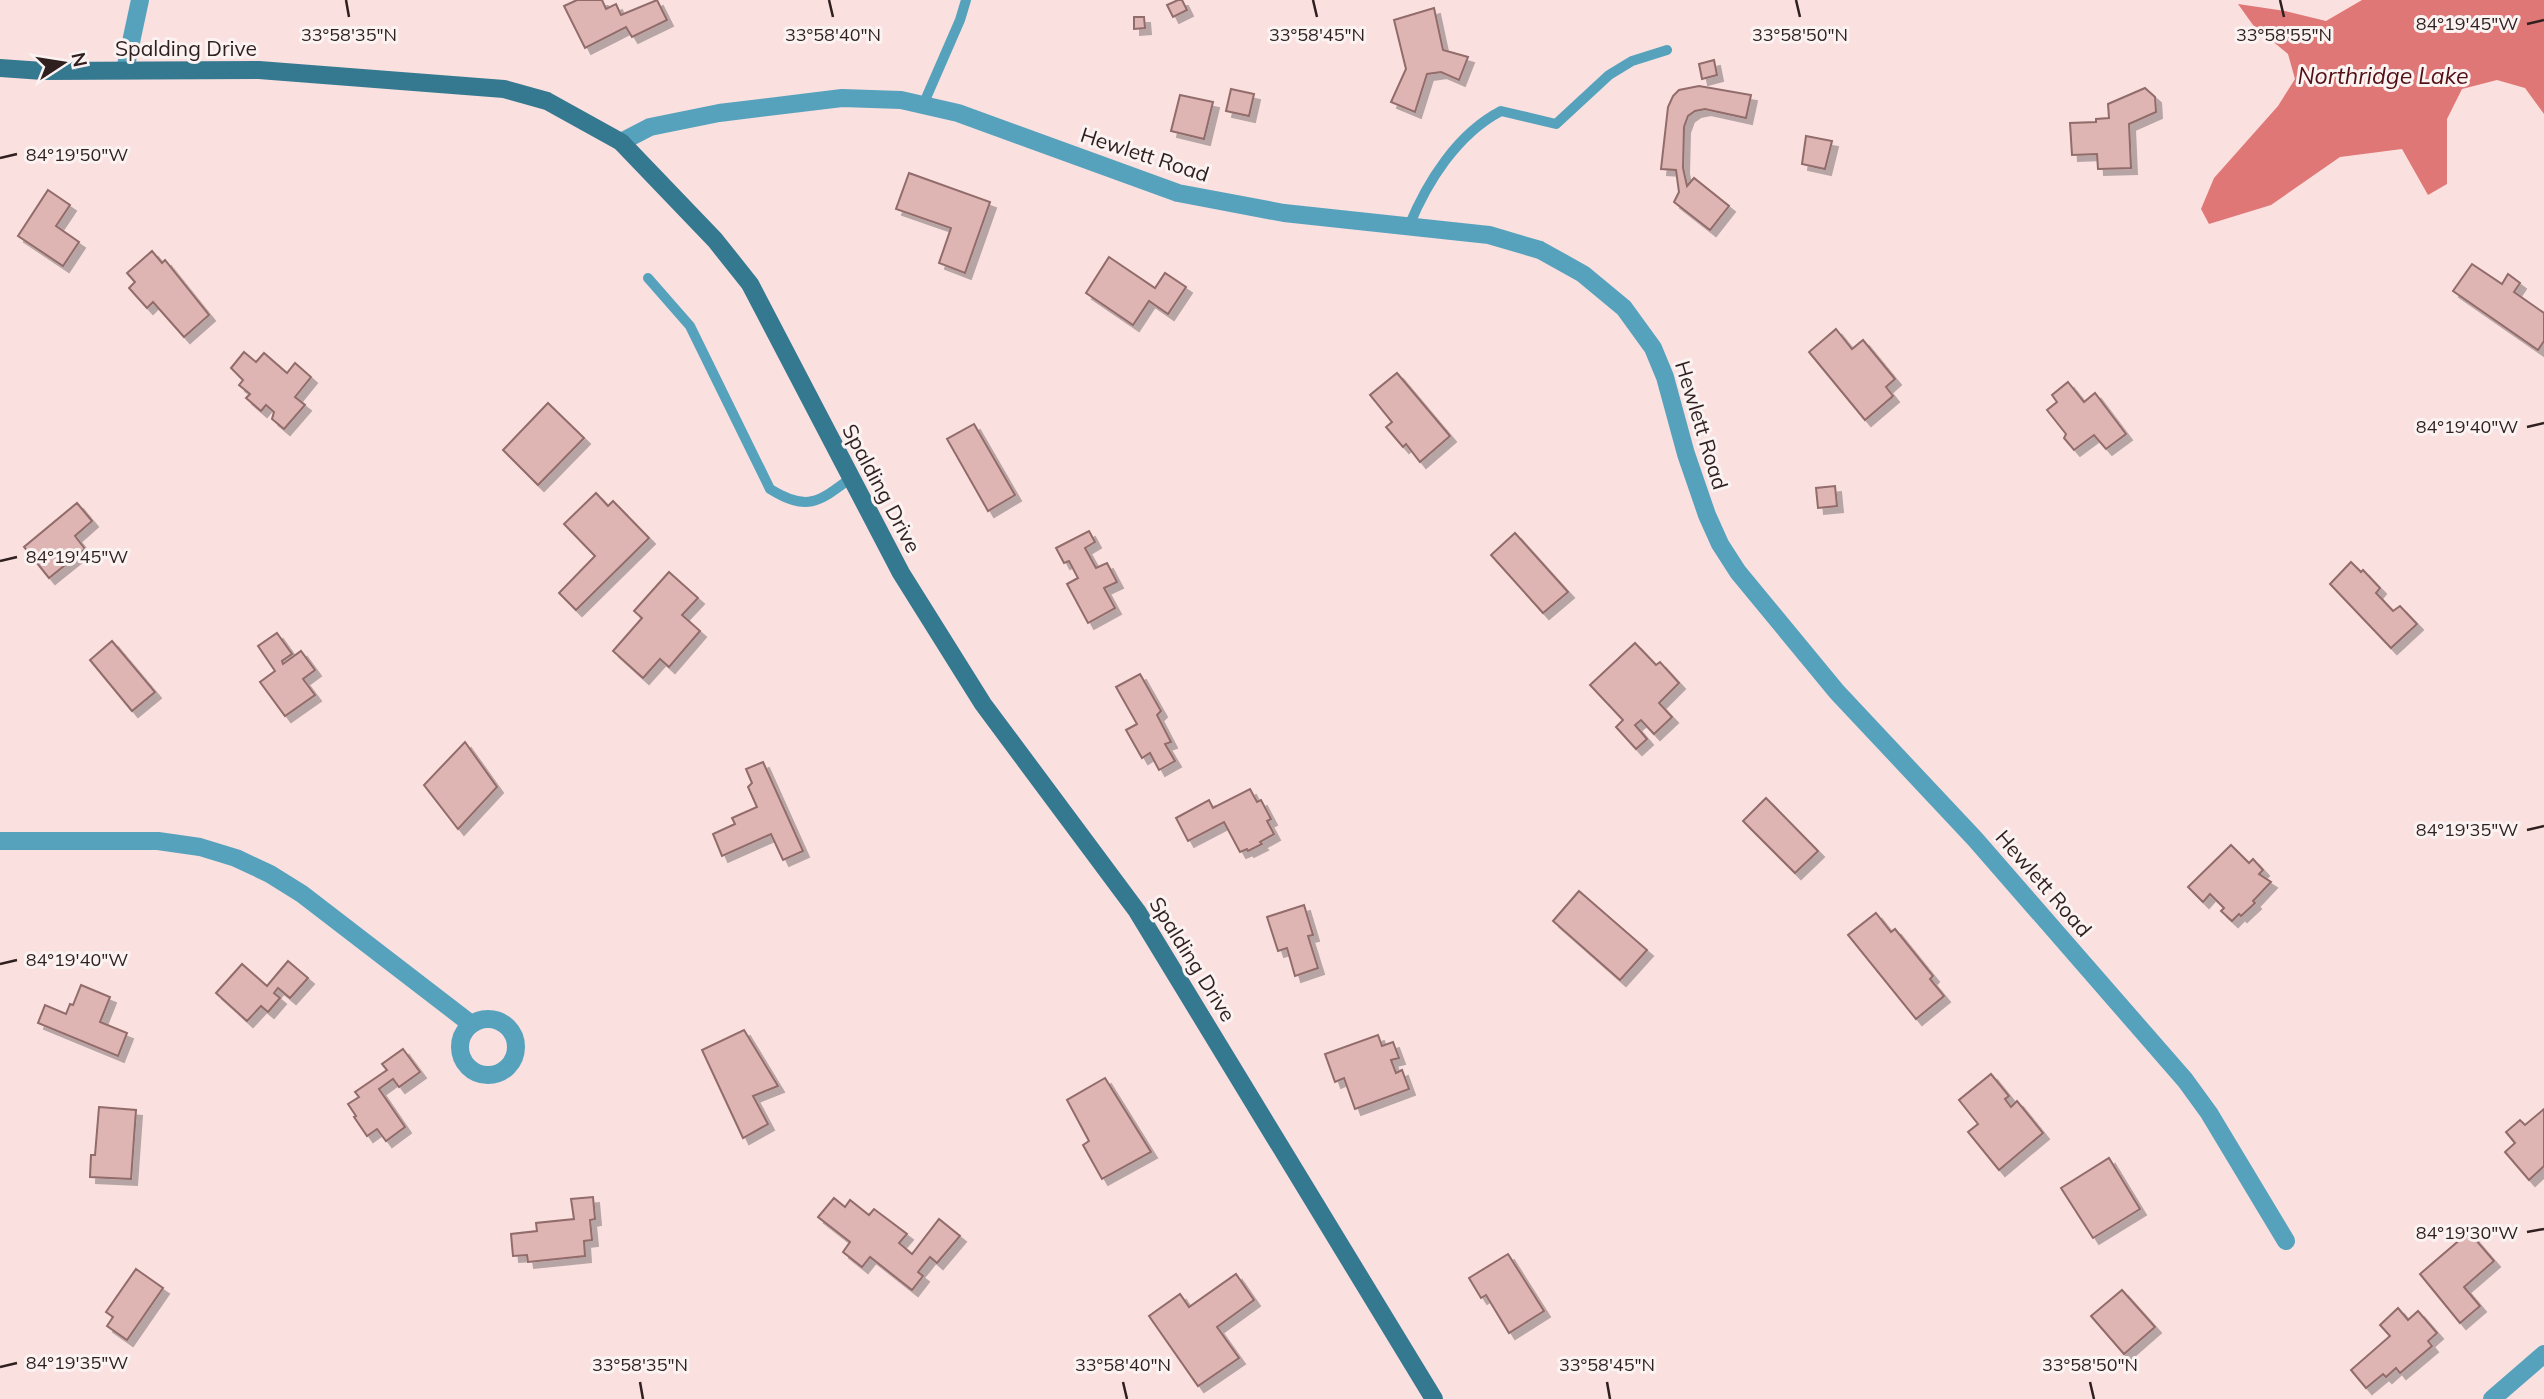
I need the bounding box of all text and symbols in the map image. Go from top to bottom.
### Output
text: 84°19'45"W [2416,12,2518,35]
text: 33°58'35"N [301,23,397,46]
text: 33°58'40"N [785,23,881,46]
text: 33°58'45"N [1269,23,1365,46]
text: 33°58'50"N [1752,23,1848,46]
text: 33°58'55"N [2236,23,2332,46]
north arrow [28,28,98,98]
street label: Spalding Drive [115,35,257,61]
text: N [66,50,93,69]
water label: Northridge Lake [2297,61,2469,90]
street label: Hewlett Road [1078,121,1212,187]
text: 84°19'50"W [26,143,128,166]
street label: Hewlett Road [1670,357,1734,493]
text: 84°19'40"W [2416,415,2518,438]
street label: Spalding Drive [837,419,927,557]
text: 84°19'45"W [26,545,128,568]
text: 84°19'35"W [2416,818,2518,841]
street label: Hewlett Road [1990,824,2098,942]
street label: Spalding Drive [1144,892,1242,1026]
text: 84°19'40"W [26,948,128,971]
text: 84°19'30"W [2416,1221,2518,1244]
text: 84°19'35"W [26,1351,128,1374]
text: 33°58'35"N [592,1353,688,1376]
text: 33°58'40"N [1075,1353,1171,1376]
text: 33°58'45"N [1559,1353,1655,1376]
text: 33°58'50"N [2042,1353,2138,1376]

